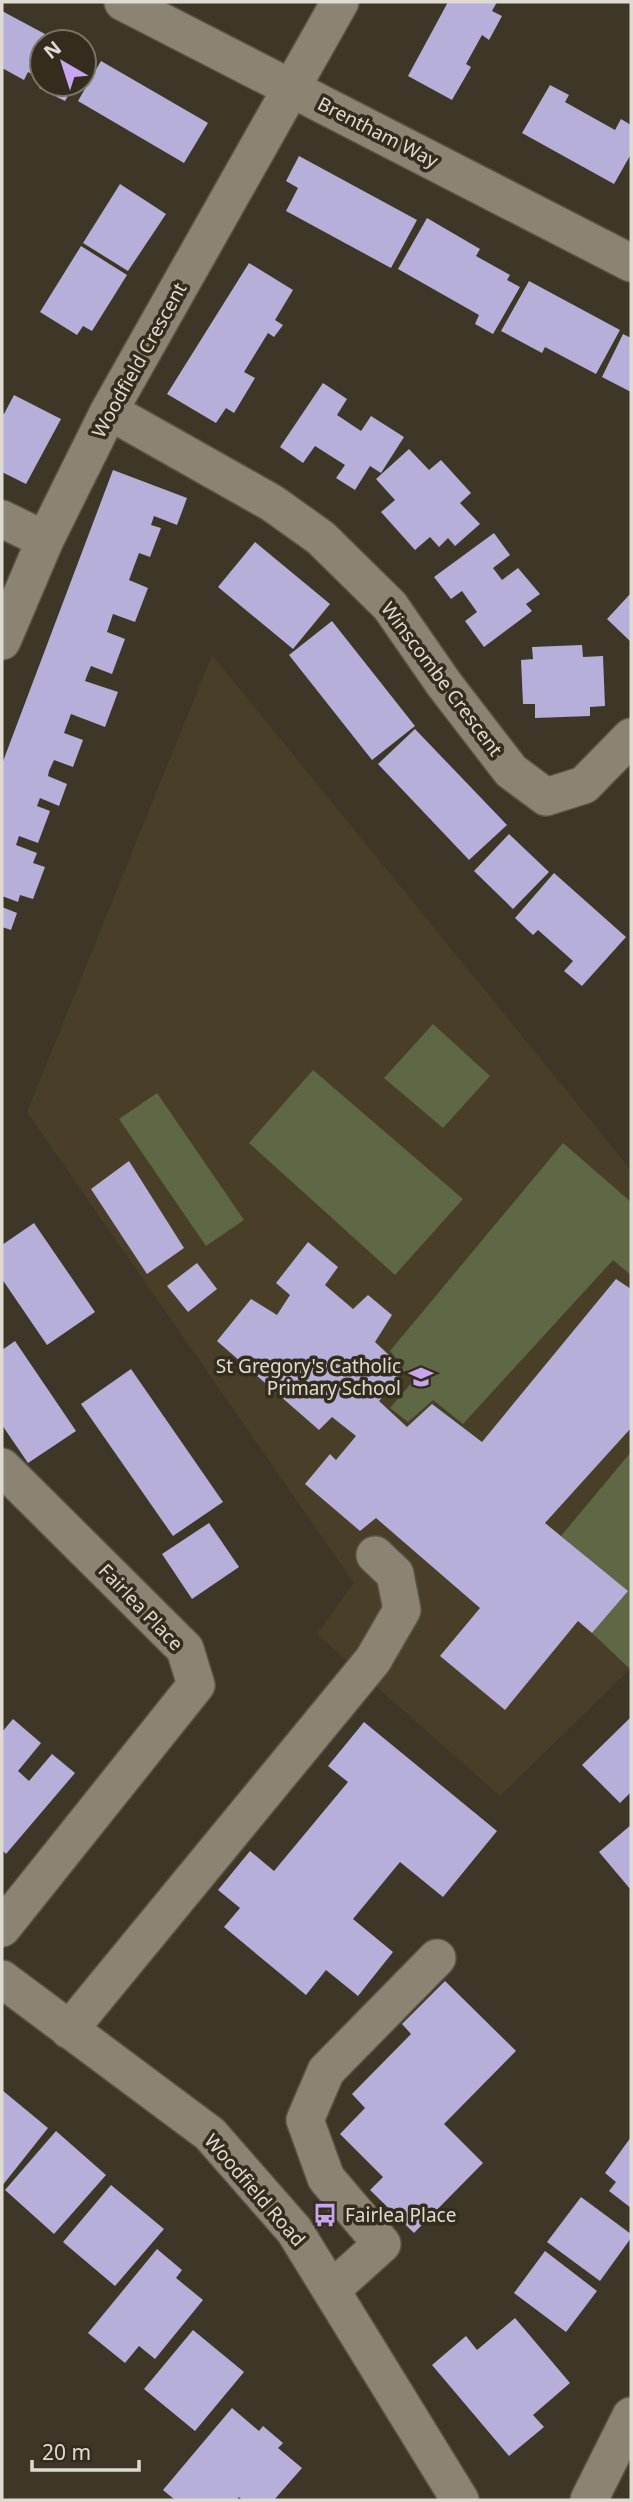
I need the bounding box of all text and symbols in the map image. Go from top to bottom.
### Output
north arrow [28,28,98,98]
text: N [38,35,66,65]
street label: Brentham Way [313,90,443,174]
street label: Woodfield Crescent [86,278,192,442]
street label: Winscombe Crescent [375,597,509,762]
place label: St Gregory's Catholic Primary School [216,1353,401,1401]
school or university icon: St Gregory's Catholic Primary School [407,1363,435,1391]
street label: Fairlea Place [93,1558,189,1656]
street label: Woodfield Road [199,2128,311,2252]
bus stop icon: Fairlea Place [311,2201,339,2229]
place label: Fairlea Place [345,2202,456,2228]
scale bar [32,2428,138,2472]
text: 20 m [42,2438,91,2466]

